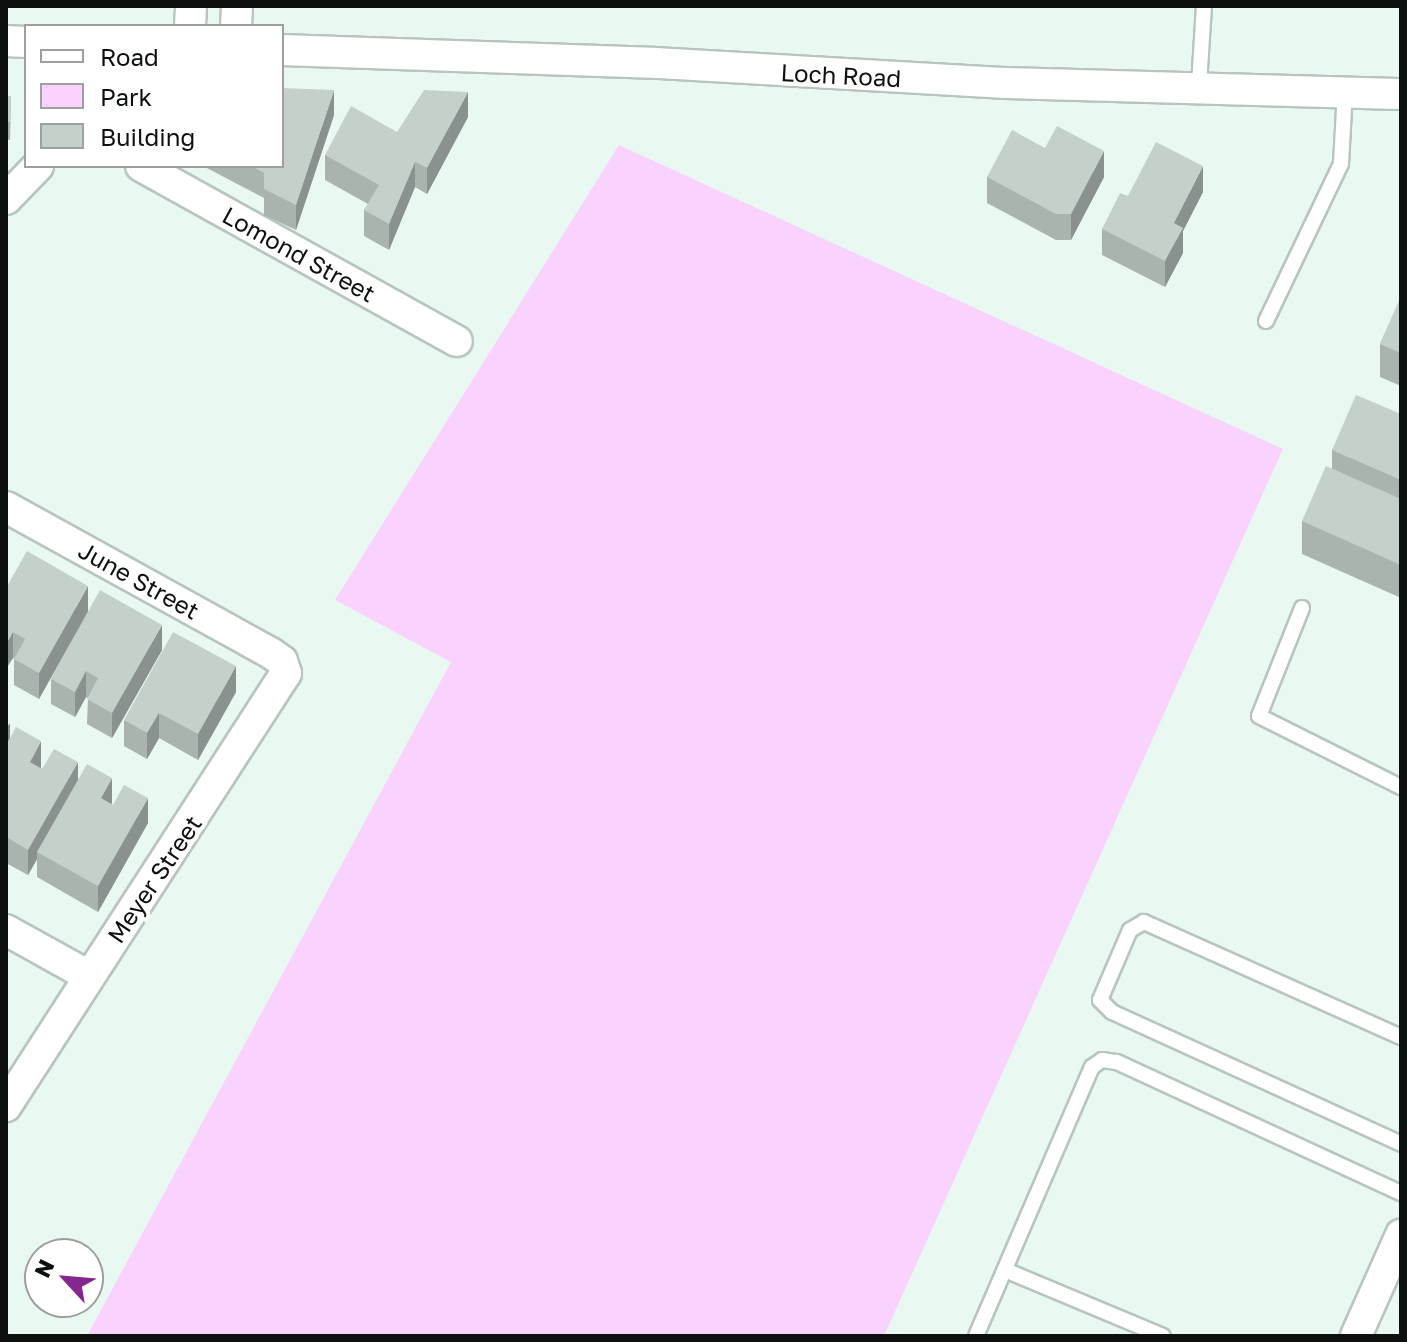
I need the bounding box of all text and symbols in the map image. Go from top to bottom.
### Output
legend [24,24,284,168]
text: Road [100,42,159,71]
street label: Loch Road [780,57,902,93]
text: Park [100,82,152,111]
text: Building [100,122,195,151]
street label: Lomond Street [218,200,380,308]
street label: June Street [74,535,204,625]
street label: Meyer Street [101,810,207,948]
north arrow [24,1238,104,1318]
text: N [28,1255,60,1282]

